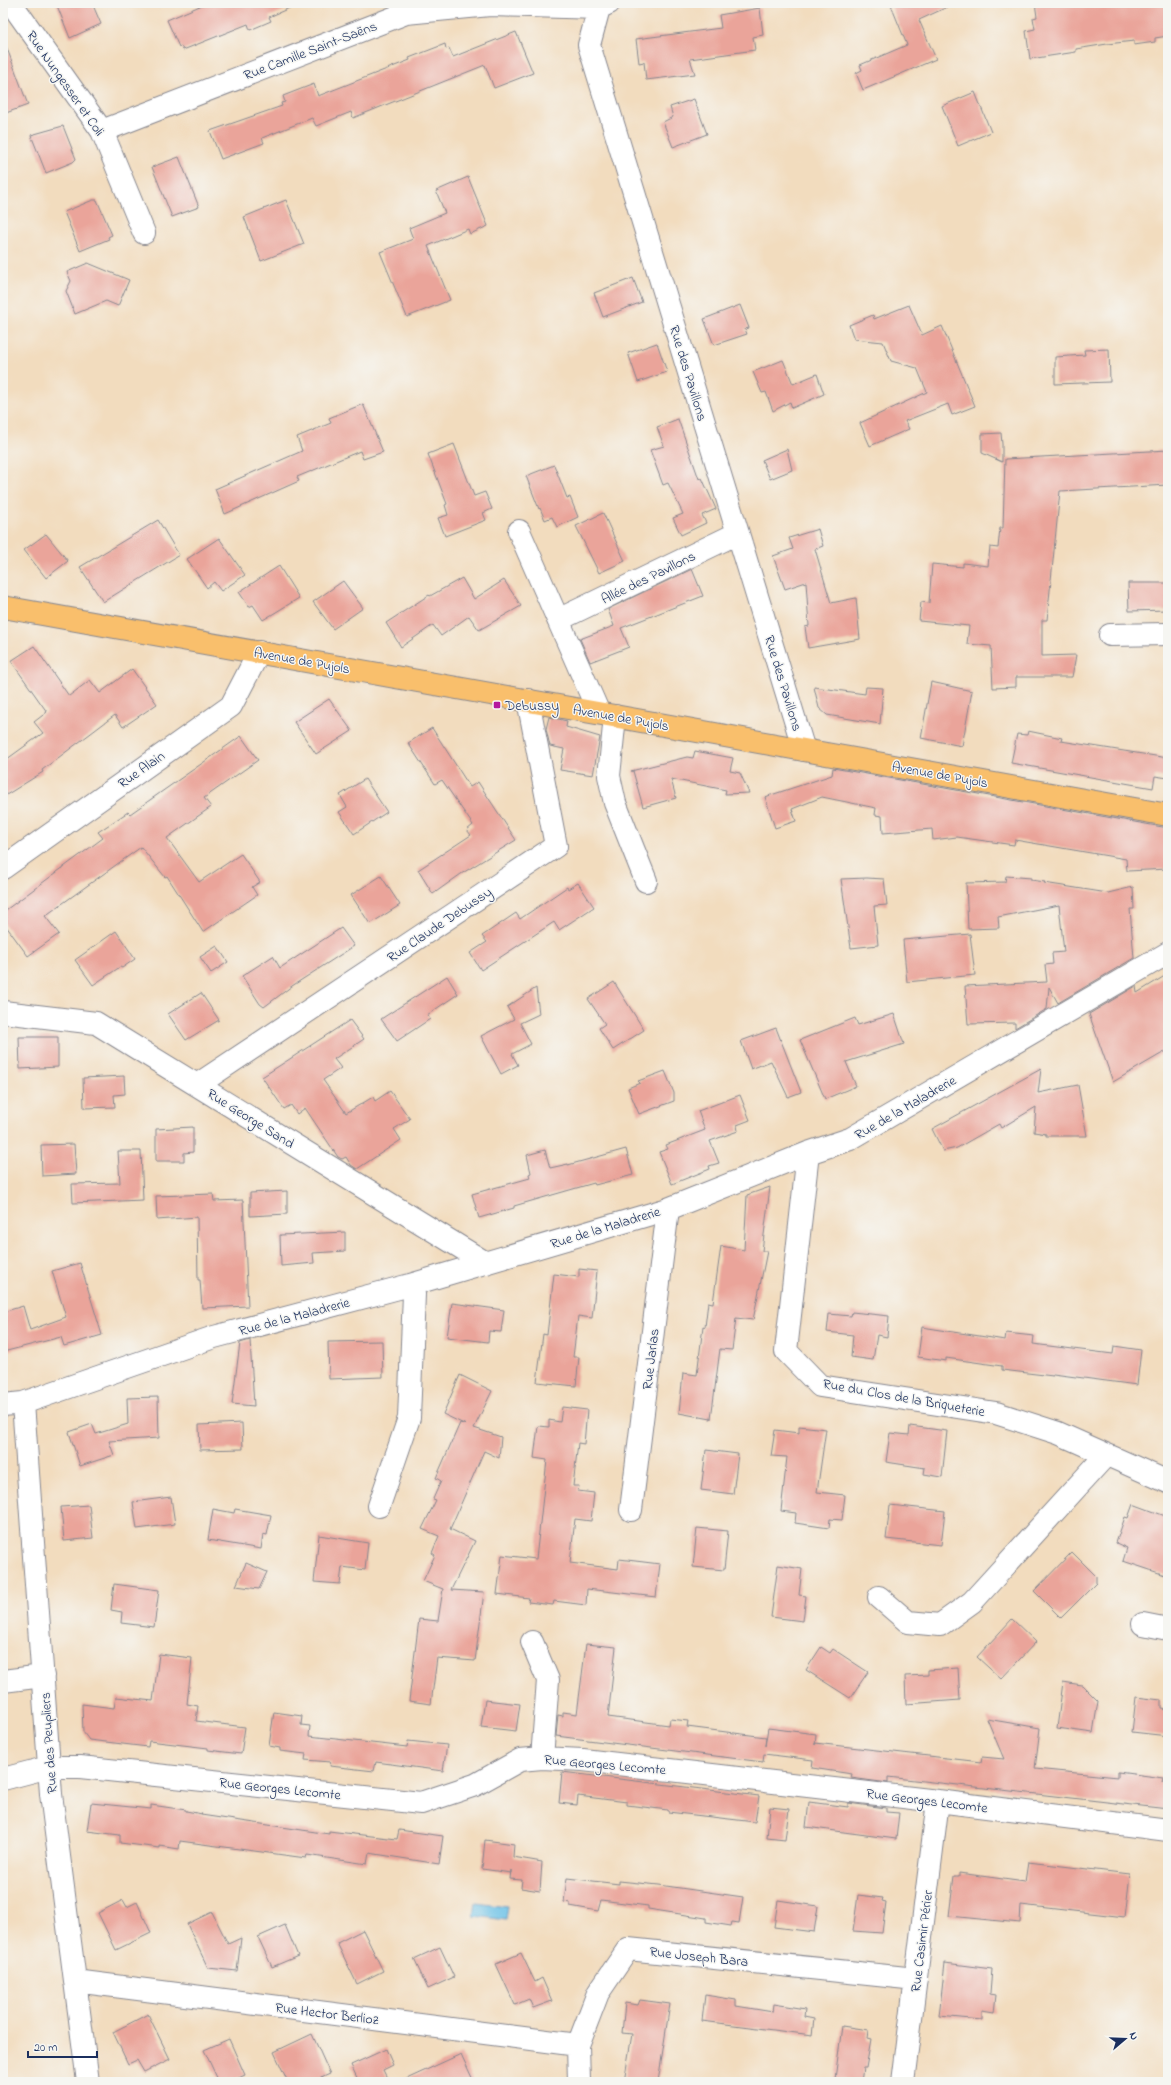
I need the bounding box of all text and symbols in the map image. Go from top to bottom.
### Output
street label: Rue Camille Saint-Saëns [241,16,380,87]
street label: Rue Nungesser et Coli [20,27,109,142]
street label: Rue des Pavillons [663,323,712,424]
street label: Allée des Pavillons [598,546,700,610]
street label: Rue des Pavillons [758,633,807,734]
street label: Avenue de Pujols [252,643,352,680]
place label: Debussy [504,696,559,718]
marker: Debussy [492,700,502,710]
street label: Avenue de Pujols [571,700,671,737]
street label: Rue Alain [114,746,170,794]
street label: Avenue de Pujols [890,757,990,794]
street label: Rue Claude Debussy [383,882,497,969]
street label: Rue de la Maladrerie [851,1070,961,1146]
street label: Rue George Sand [202,1084,298,1155]
street label: Rue de la Maladrerie [548,1202,664,1255]
street label: Rue de la Maladrerie [237,1292,353,1342]
street label: Rue Jarlas [637,1328,666,1391]
street label: Rue du Clos de la Briqueterie [821,1374,987,1423]
street label: Rue des Peupliers [35,1692,64,1794]
street label: Rue Georges Lecomte [543,1750,667,1782]
street label: Rue Georges Lecomte [218,1773,342,1807]
street label: Rue Georges Lecomte [865,1784,989,1820]
street label: Rue Casimir Périer [906,1888,939,1993]
street label: Rue Joseph Bara [648,1942,749,1973]
street label: Rue Hector Berlioz [274,1998,380,2031]
north arrow [1105,2019,1145,2059]
text: N [1125,2030,1142,2042]
scale bar [28,2033,97,2059]
text: 20 m [34,2039,57,2057]

